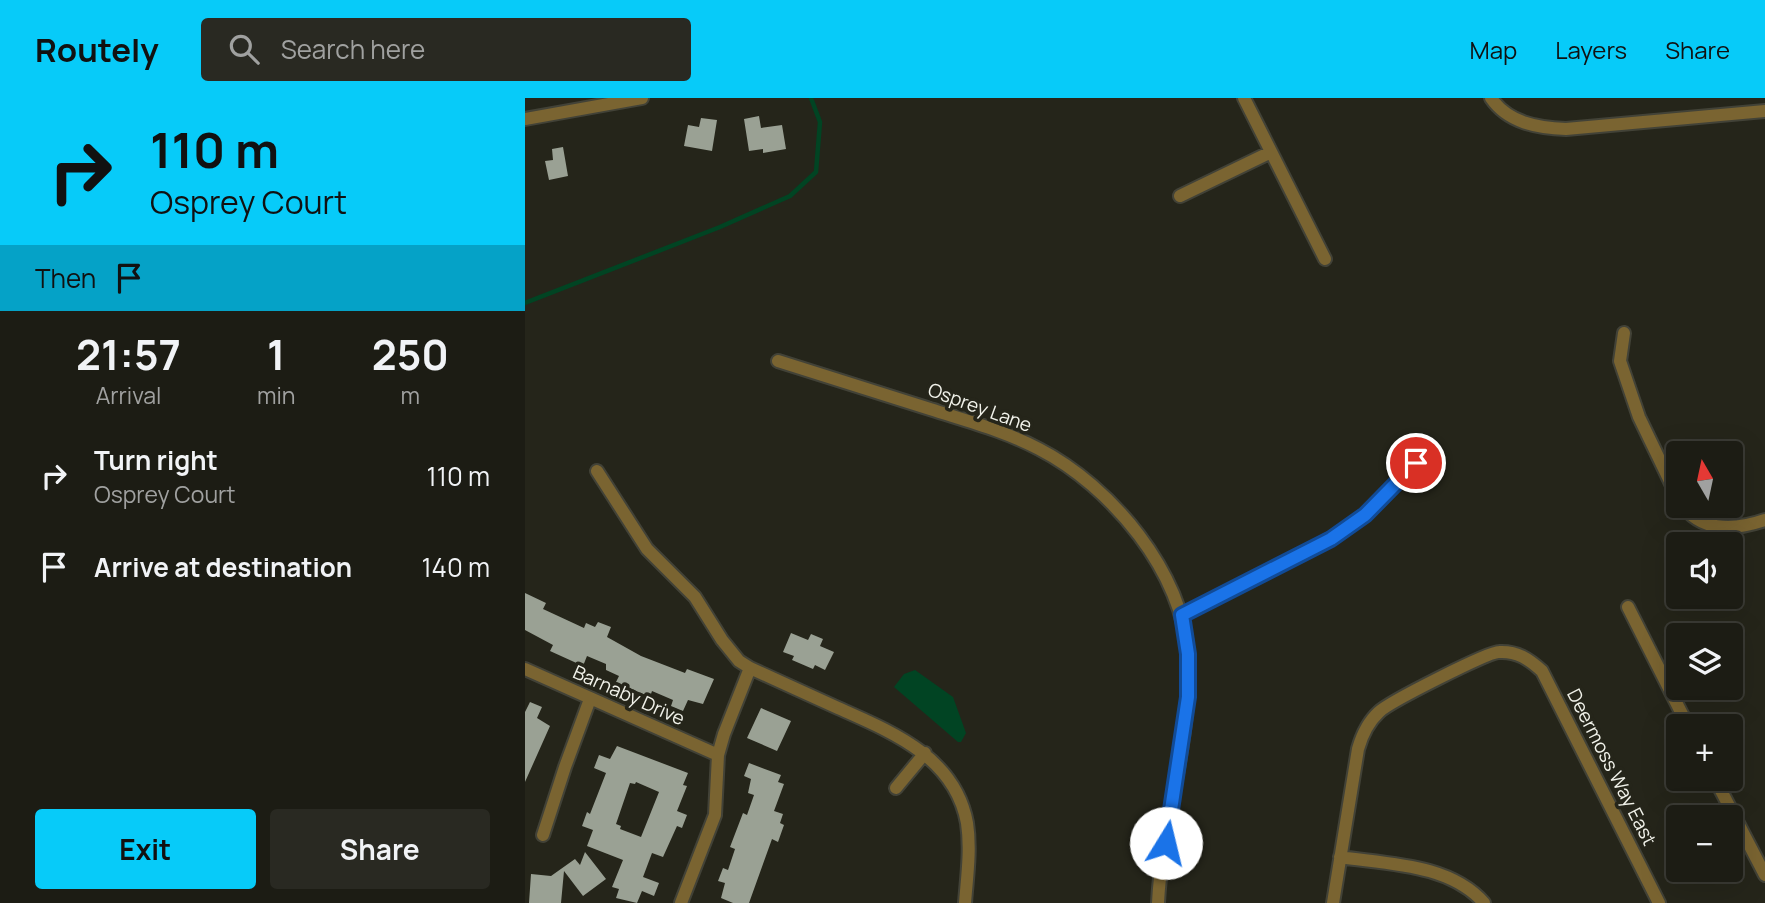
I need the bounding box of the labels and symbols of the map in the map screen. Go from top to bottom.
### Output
street label: Osprey Lane [924,376,1036,438]
pin [1386,433,1446,493]
north arrow [1666,441,1743,518]
street label: Barnaby Drive [569,659,689,731]
street label: Deermoss Way East [1561,684,1663,850]
position arrow [1129,806,1203,880]

